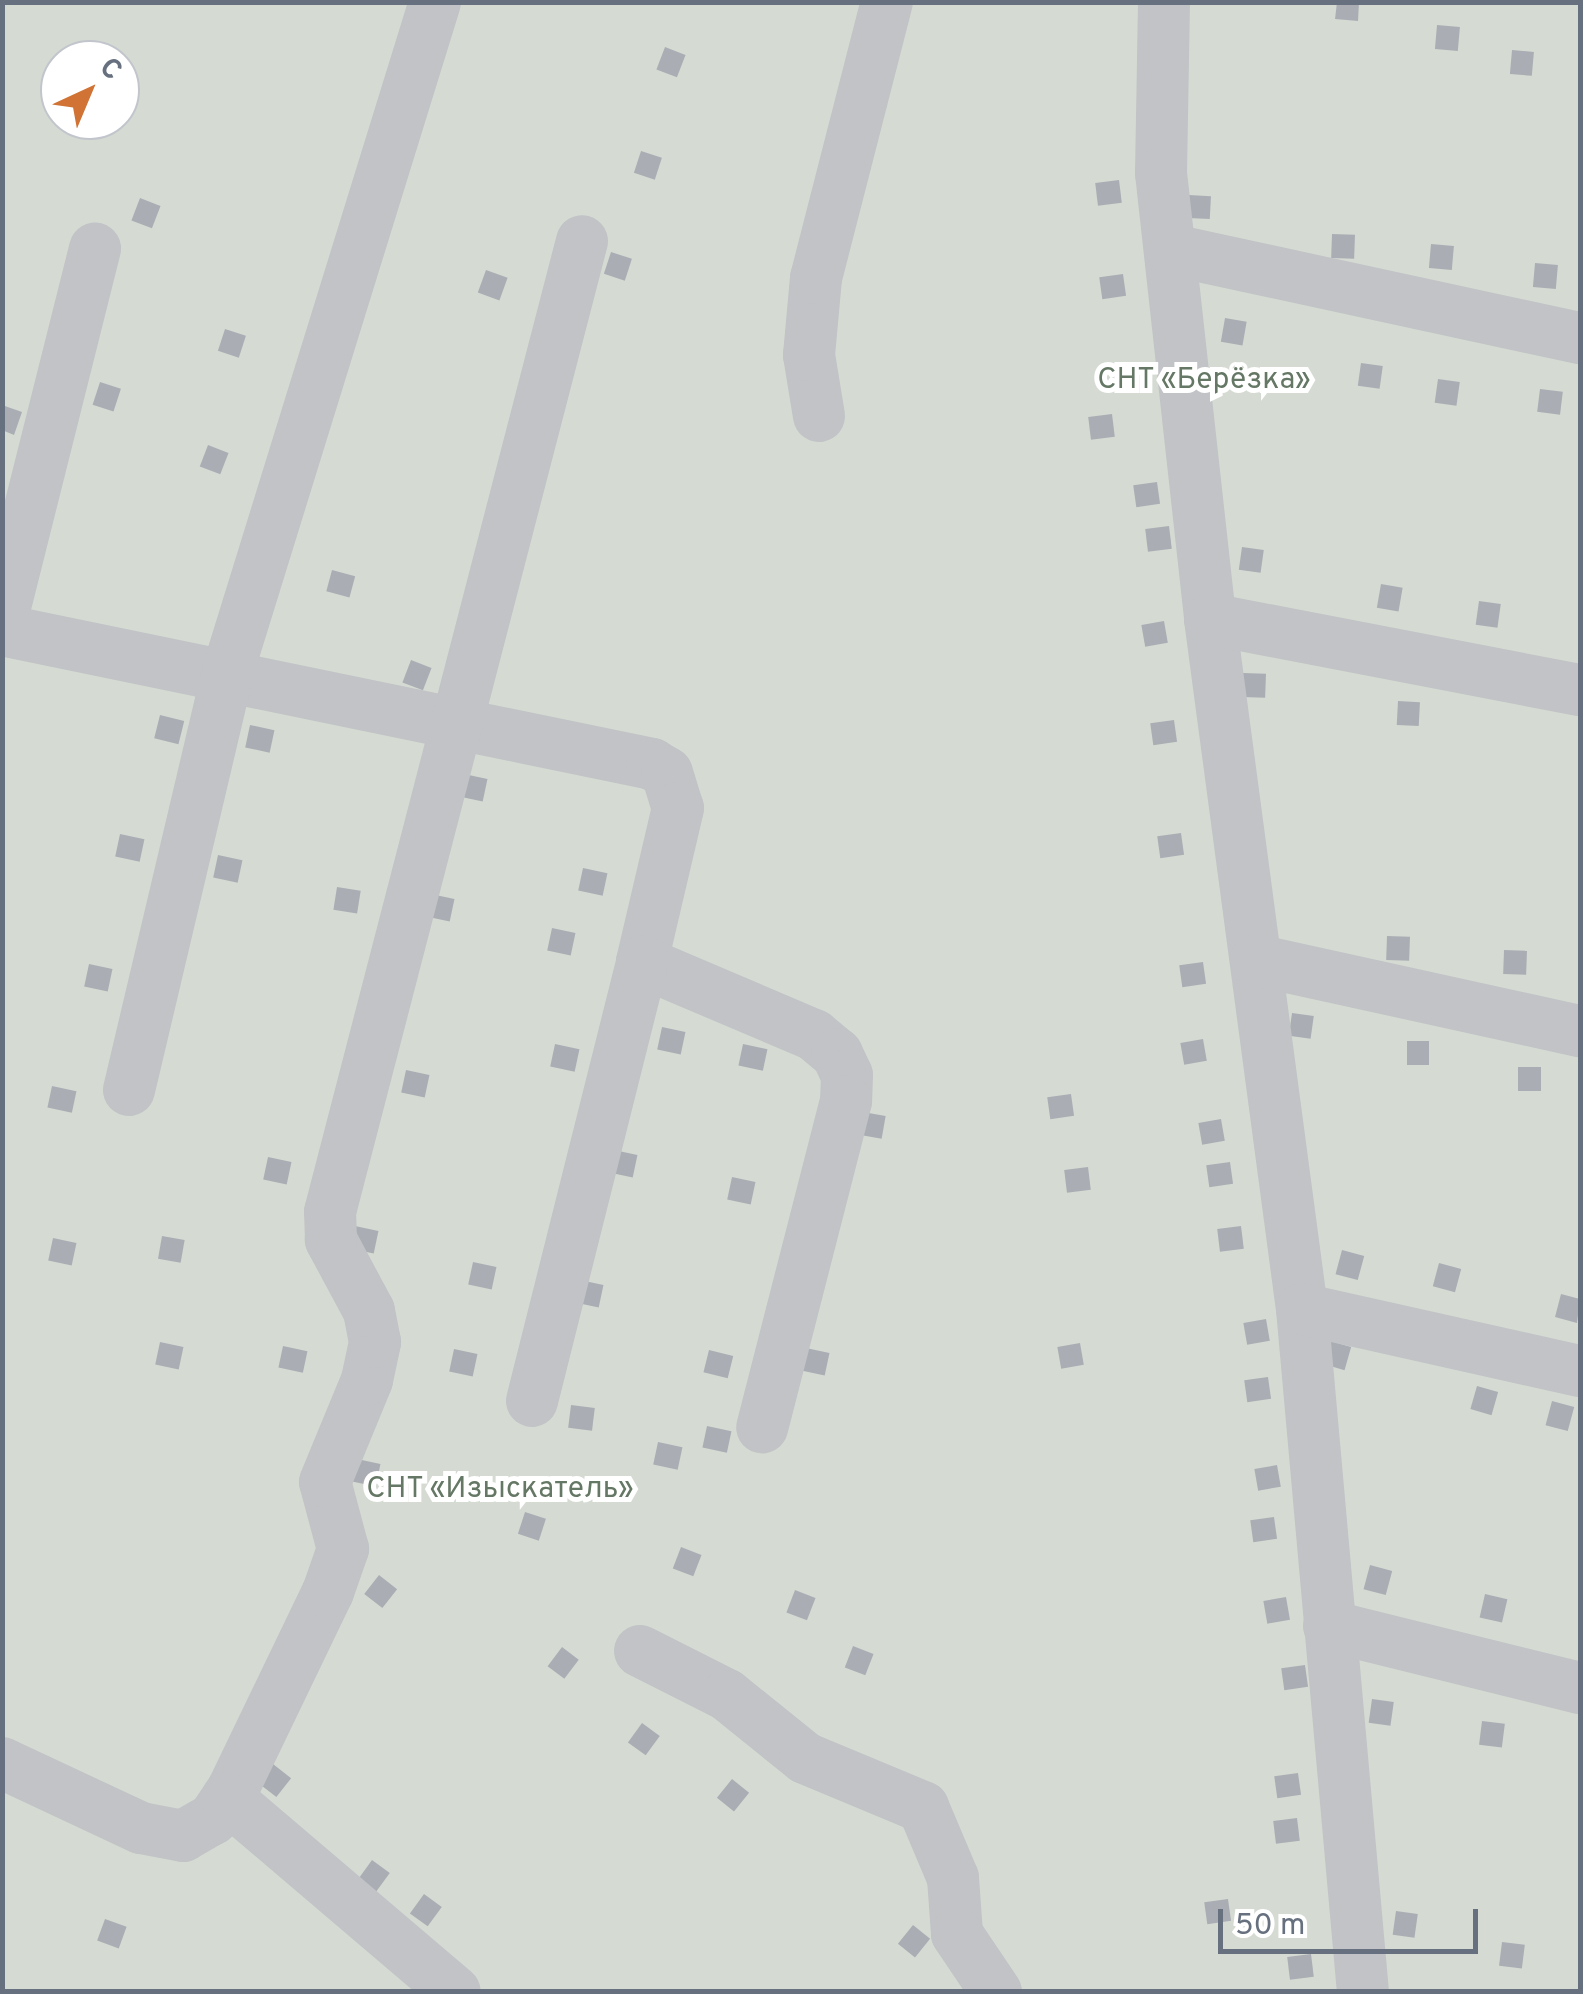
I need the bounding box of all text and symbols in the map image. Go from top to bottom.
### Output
north arrow [40,40,140,140]
text: С [91,51,128,89]
park label: СНТ «Берёзка» [1097,363,1311,399]
park label: СНТ «Изыскатель» [366,1472,634,1508]
scale bar [1223,1889,1483,1951]
text: 50 m [1235,1908,1305,1945]

